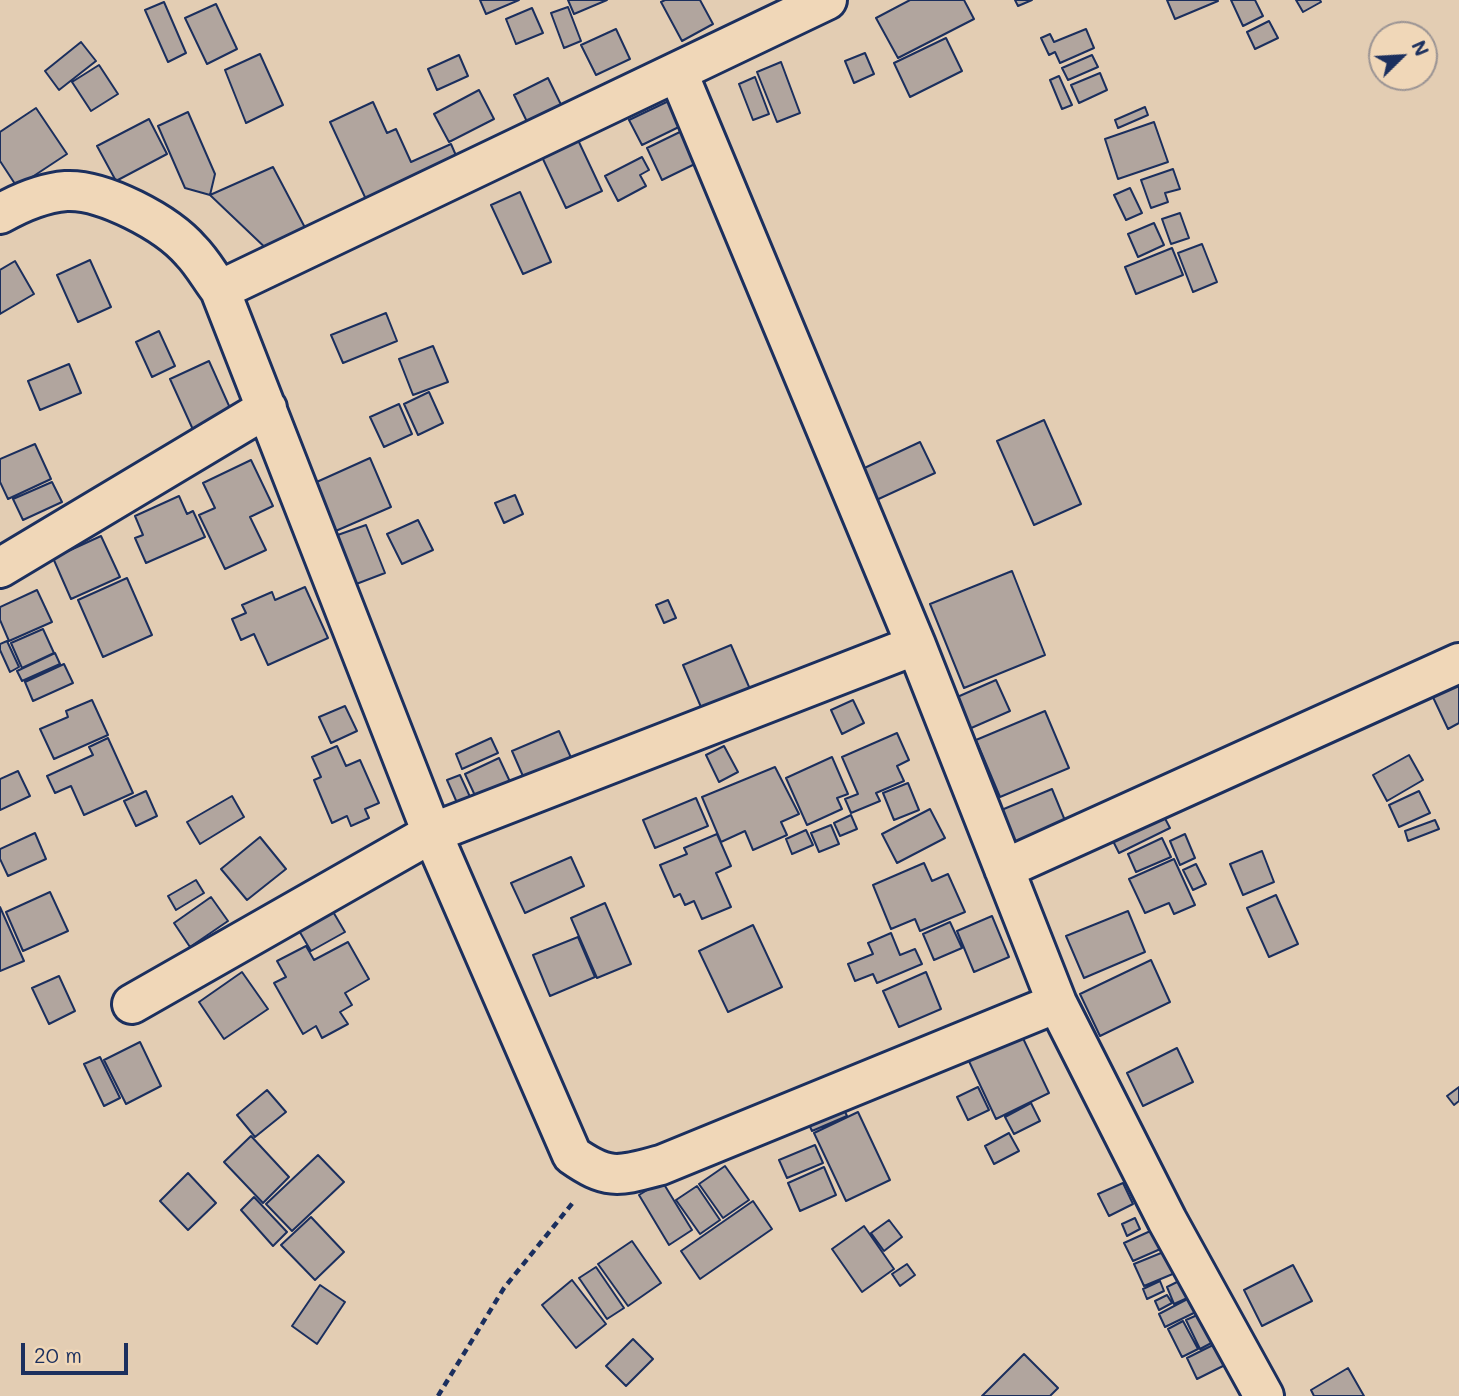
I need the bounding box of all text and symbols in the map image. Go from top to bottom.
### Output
north arrow [1368,21,1438,91]
text: N [1406,36,1435,60]
scale bar [24,1330,131,1374]
text: 20 m [34,1341,82,1368]

